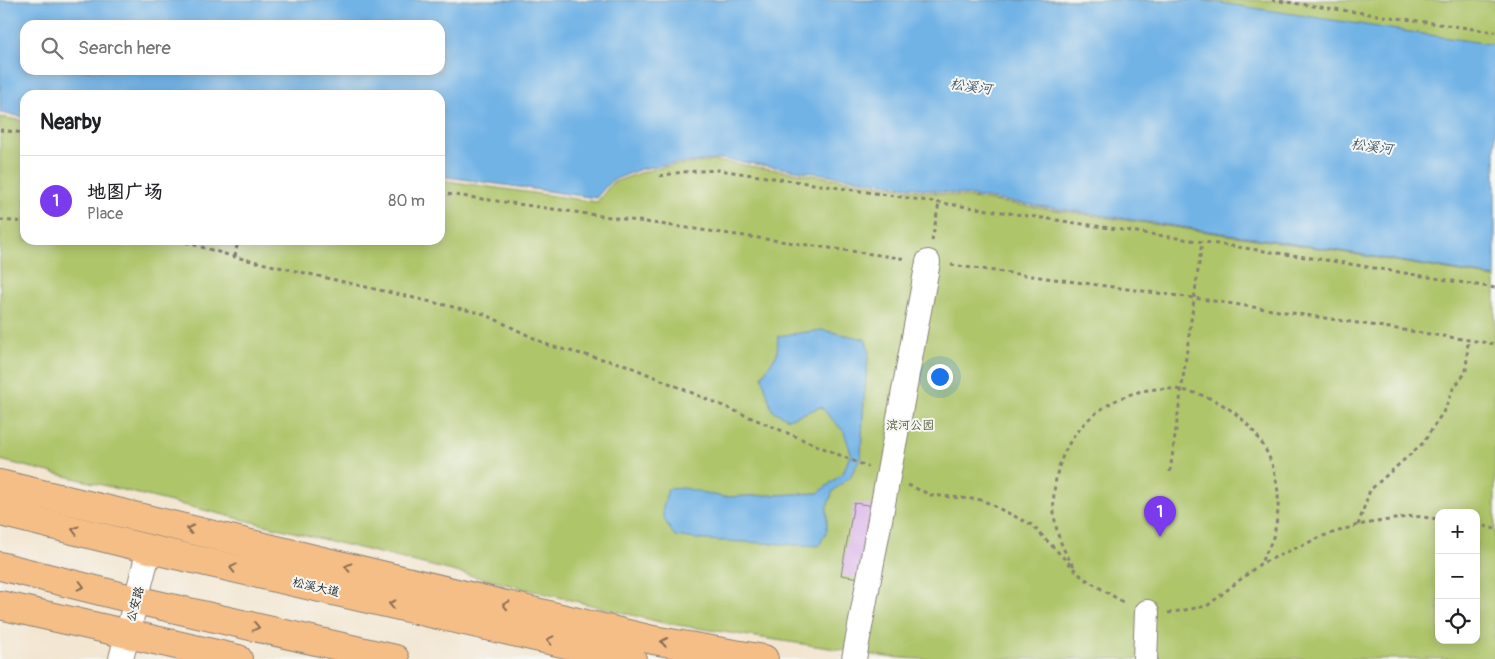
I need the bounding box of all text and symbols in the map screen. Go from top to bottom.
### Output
search box [20,20,445,75]
icon: search [38,34,66,62]
text: Search here [78,36,171,60]
water label: 松溪河 [949,75,995,98]
text: Nearby [40,109,101,136]
water label: 松溪河 [1350,135,1396,158]
text: 地图广场 [87,180,163,204]
text: 1 [53,191,59,211]
text: 80 m [388,191,425,211]
text: Place [87,204,123,224]
your location [927,364,953,390]
park label: 滨河公园 [886,418,934,433]
pin: 1 [1144,496,1176,537]
map controls [1435,509,1480,644]
button: + [1435,509,1480,554]
one-way arrow [185,524,194,535]
one-way arrow [71,525,80,536]
button: − [1435,554,1480,599]
one-way arrow [344,562,352,573]
one-way arrow [229,563,238,574]
street label: 松溪大道 [291,575,341,600]
one-way arrow [77,580,86,591]
street label: 公安路 [124,585,147,623]
one-way arrow [387,599,396,610]
button: locate [1435,599,1480,644]
one-way arrow [502,600,511,611]
one-way arrow [252,621,261,632]
one-way arrow [546,635,555,646]
one-way arrow [660,638,669,648]

